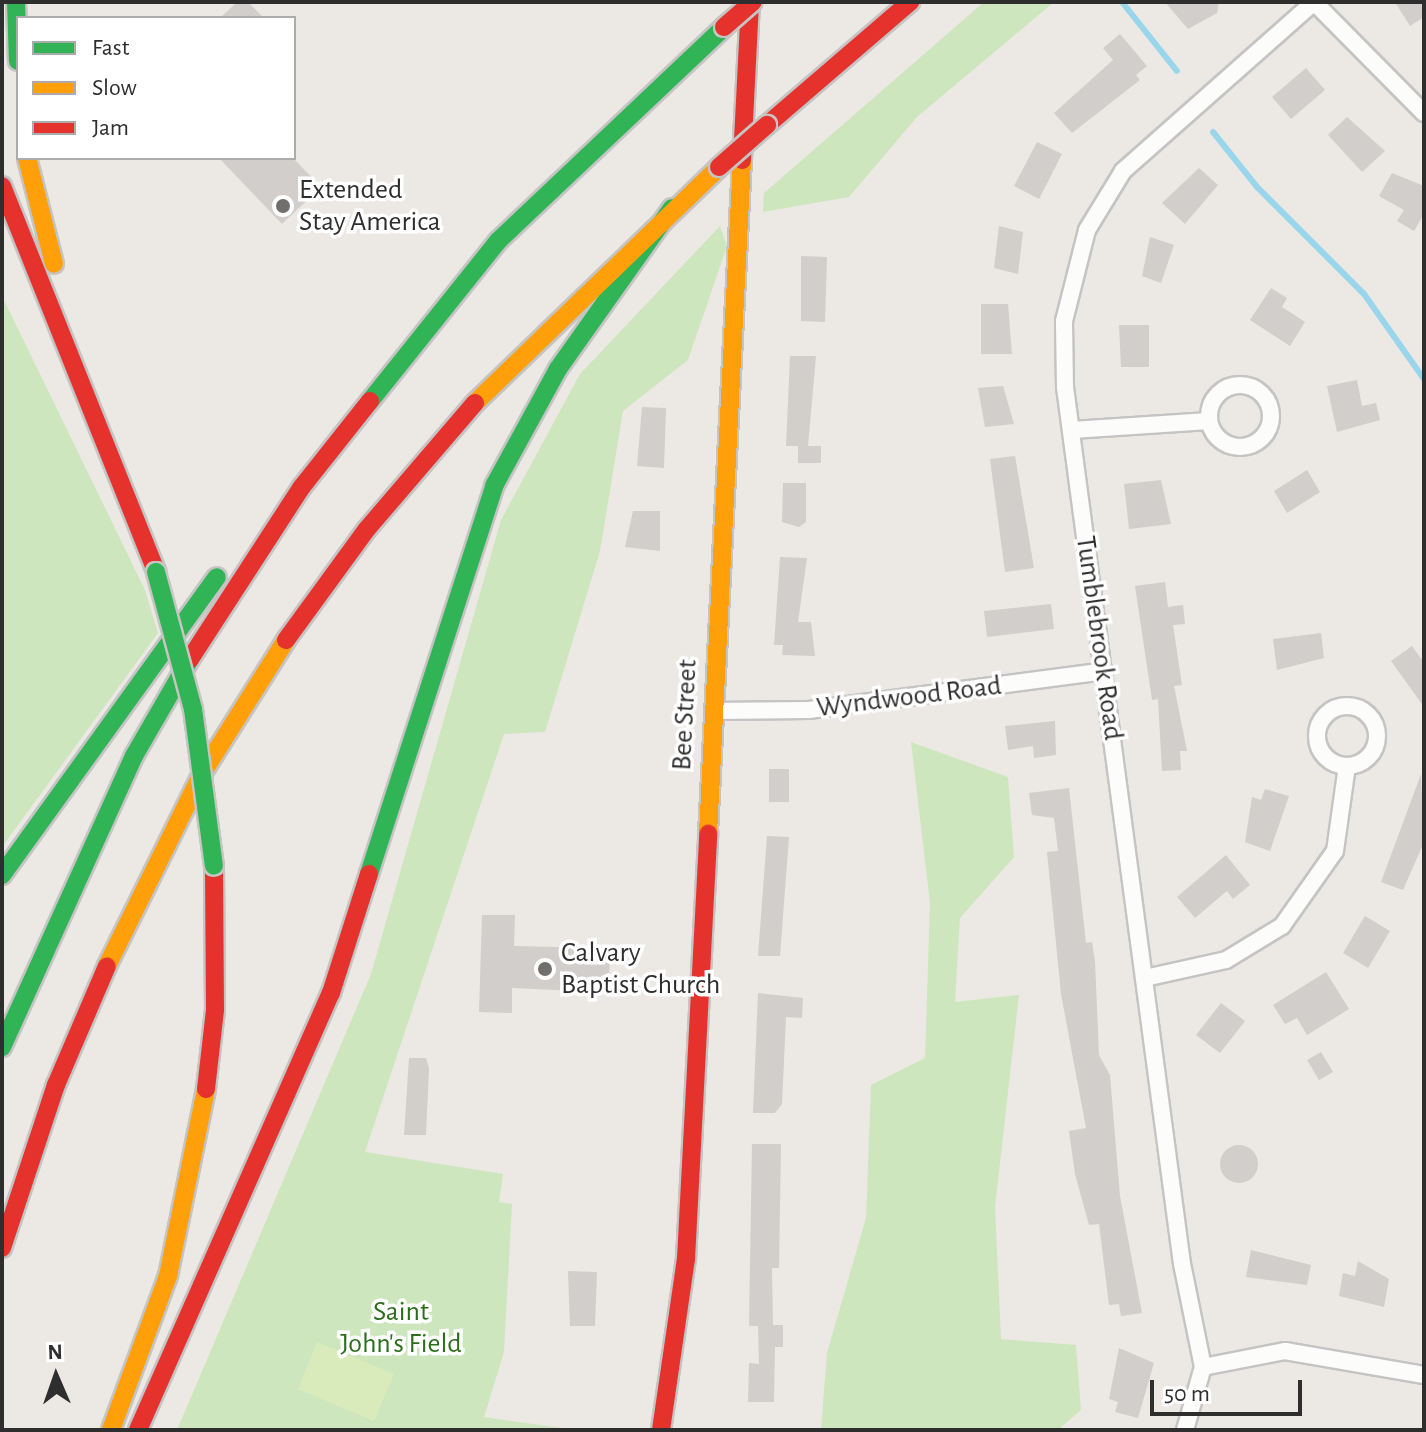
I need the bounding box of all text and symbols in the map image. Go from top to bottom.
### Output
legend [16,16,296,160]
text: Fast [92,36,129,60]
text: Slow [92,76,137,100]
text: Jam [92,116,129,140]
place label: Extended Stay America [299,173,441,239]
marker: Extended Stay America [274,197,292,215]
street label: Tumblebrook Road [1068,534,1130,742]
street label: Bee Street [665,659,705,771]
street label: Wyndwood Road [815,669,1003,725]
place label: Calvary Baptist Church [561,936,720,1002]
marker: Calvary Baptist Church [536,960,554,978]
park label: Saint John's Field [340,1295,462,1361]
north arrow [16,1336,96,1416]
text: N [47,1341,63,1363]
scale bar [1154,1364,1306,1414]
text: 50 m [1164,1382,1210,1406]

